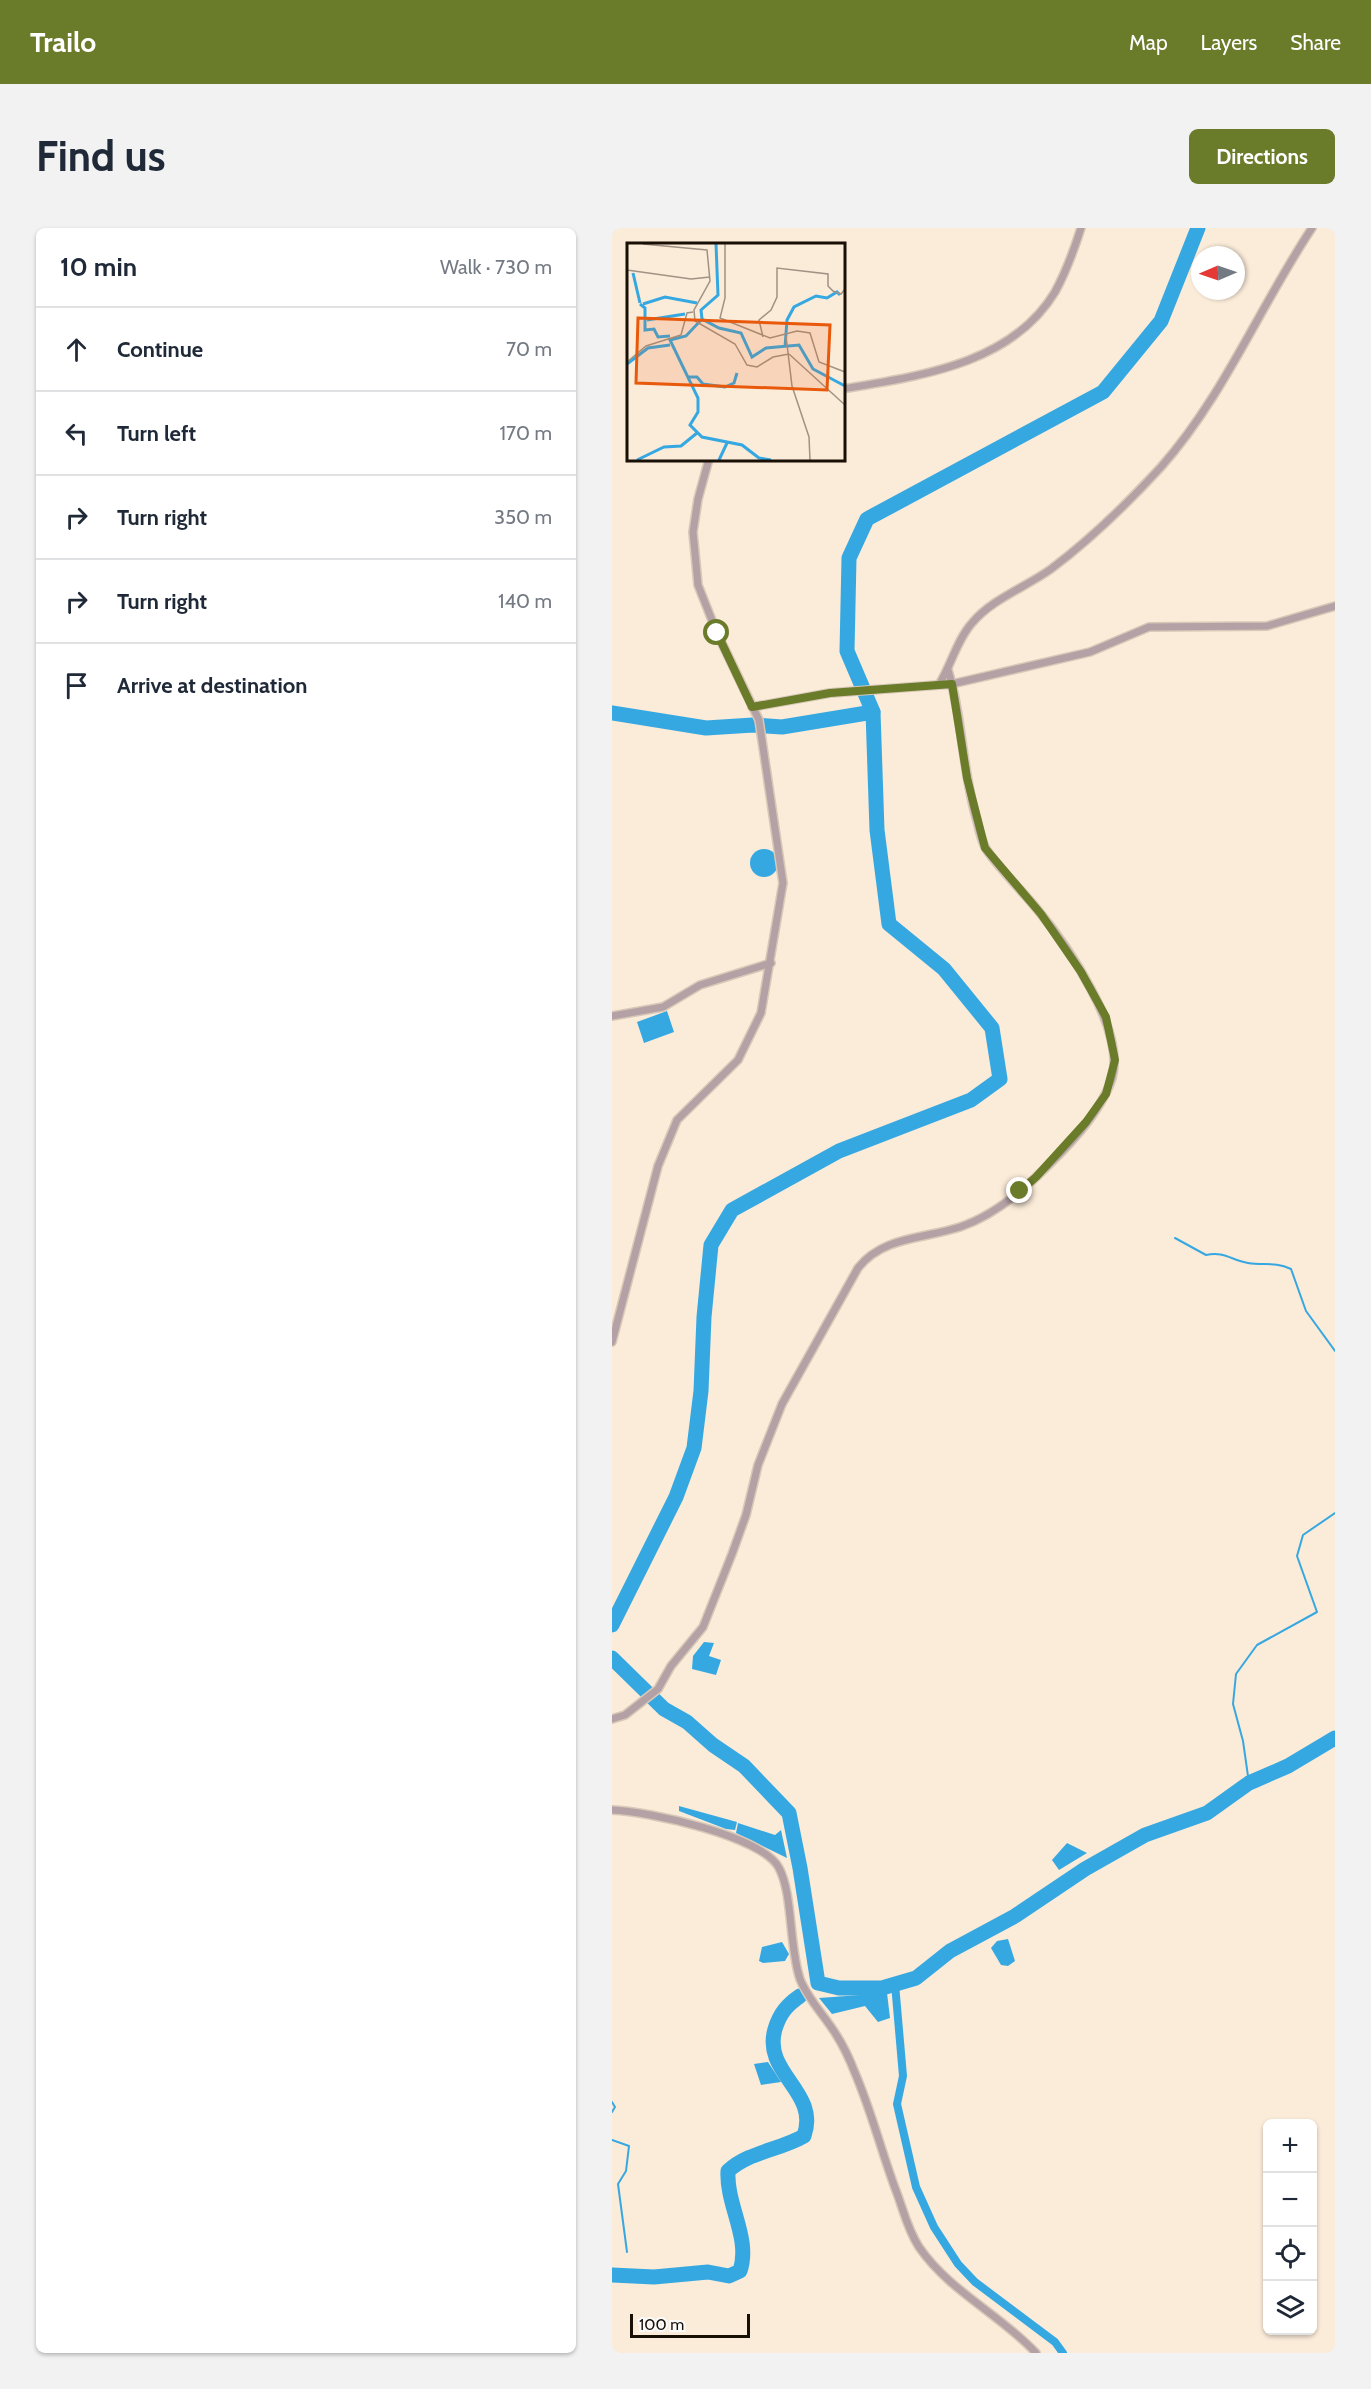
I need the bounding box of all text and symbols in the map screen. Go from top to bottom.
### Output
text: Trailo [30,25,96,59]
text: Map [1129,30,1168,55]
text: Layers [1201,30,1257,55]
text: Share [1290,30,1341,55]
button: Directions [1189,129,1335,184]
text: Find us [36,130,165,182]
inset map [627,243,844,460]
north arrow [1191,246,1245,300]
text: 10 min [60,251,137,283]
text: Walk · 730 m [440,255,552,279]
icon: ahead [60,333,93,366]
text: Continue [117,336,203,363]
text: 70 m [506,337,552,361]
icon: left [60,417,93,450]
text: Turn left [117,420,196,447]
text: 170 m [500,421,552,445]
icon: right [60,501,93,534]
text: Turn right [117,504,207,531]
text: 350 m [494,505,552,529]
icon: right [60,585,93,618]
text: Turn right [117,588,207,615]
text: 140 m [498,589,552,613]
route start [703,619,729,645]
icon: arrive [60,669,93,702]
text: Arrive at destination [117,672,307,699]
route end [1006,1177,1032,1203]
map controls [1263,2119,1317,2335]
button: + [1263,2119,1317,2173]
button: − [1263,2173,1317,2227]
button: locate [1263,2227,1317,2281]
button: layers [1263,2281,1317,2335]
scale bar [630,2311,750,2338]
text: 100 m [639,2315,684,2334]

